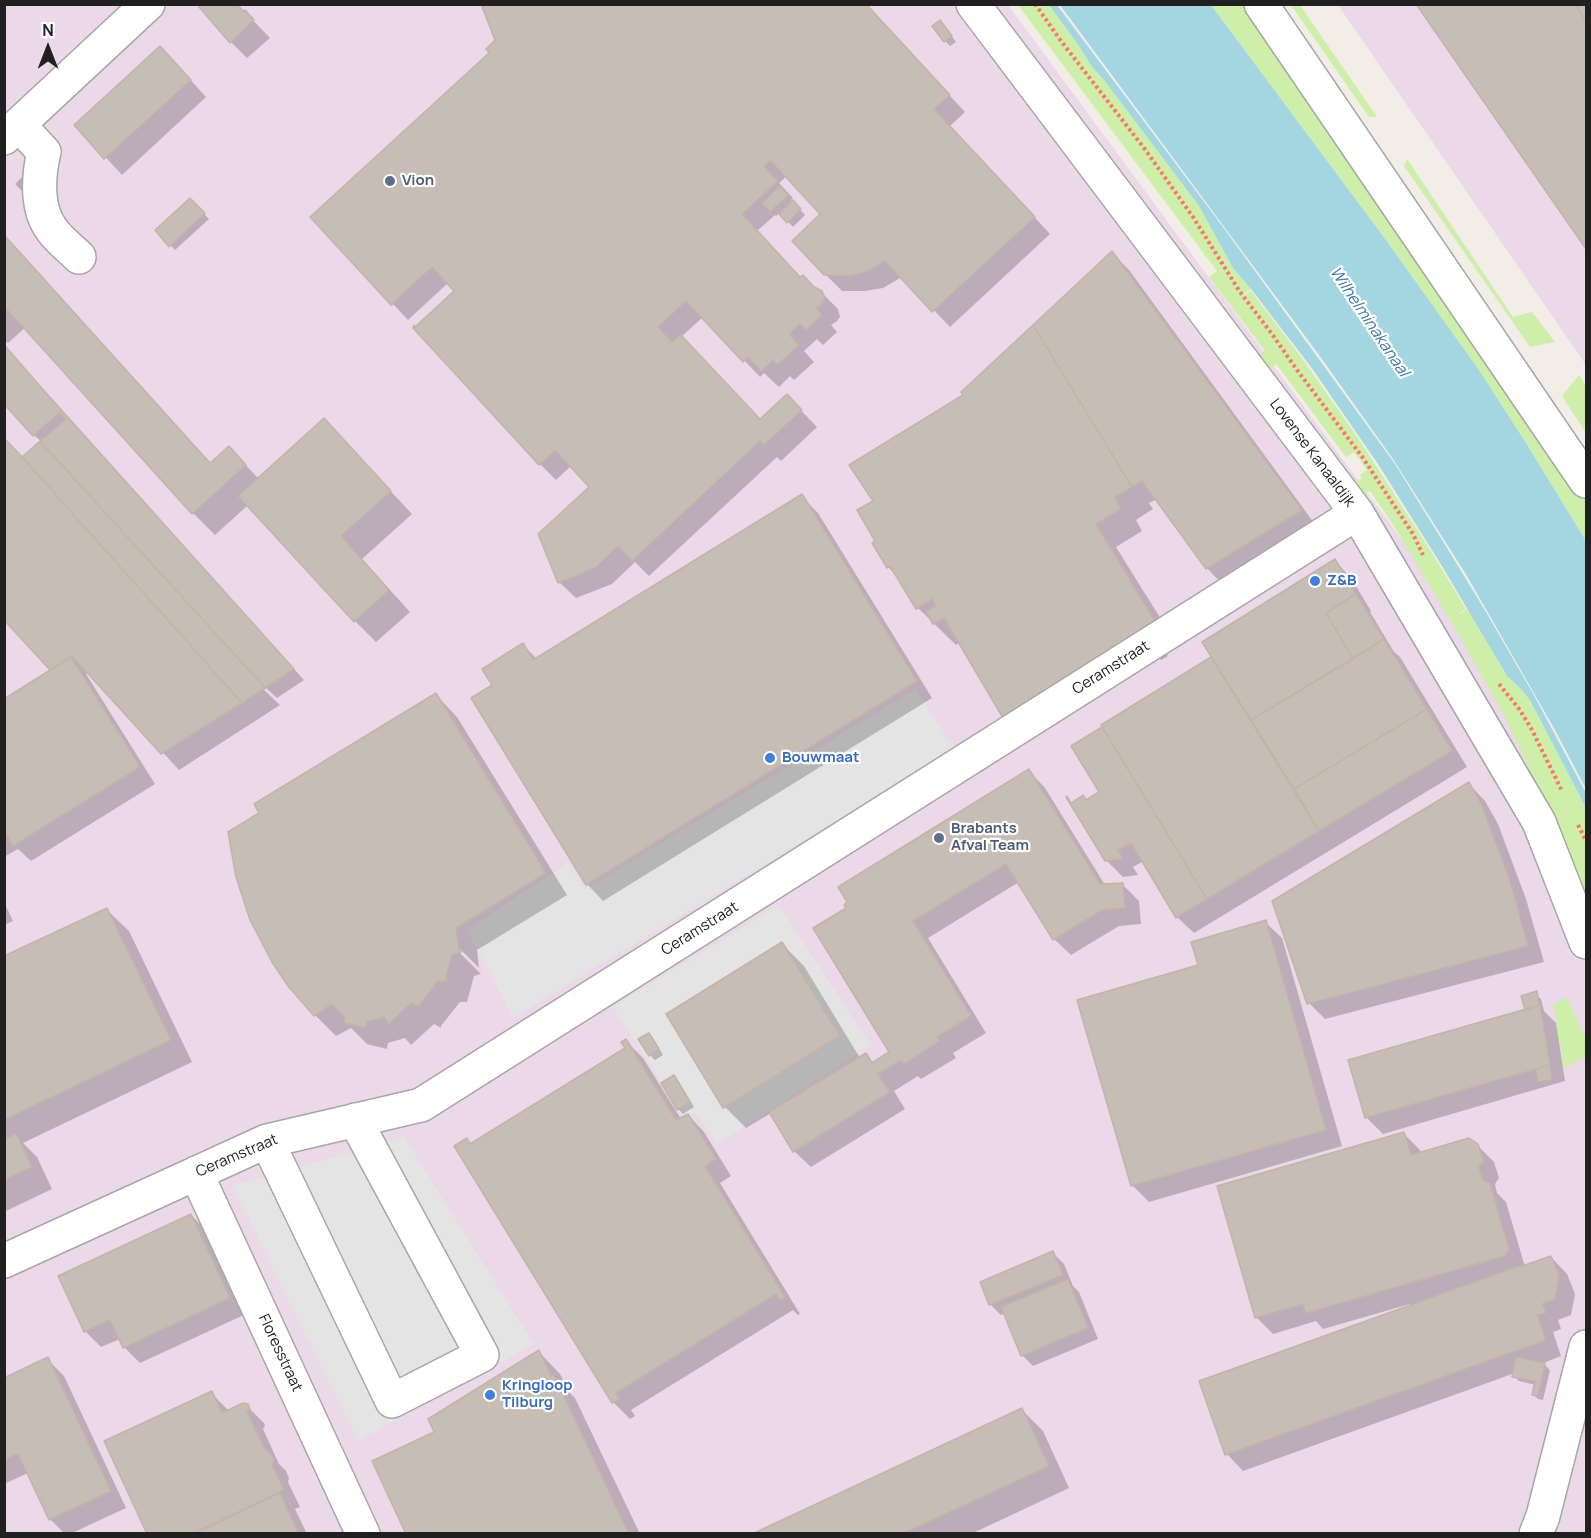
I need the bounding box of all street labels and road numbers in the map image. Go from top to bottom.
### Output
street label: Lovense Kanaaldijk [1266,395,1358,511]
street label: Ceramstraat [1069,637,1153,699]
street label: Ceramstraat [658,898,742,960]
street label: Ceramstraat [193,1131,281,1181]
street label: Floresstraat [254,1311,306,1395]

